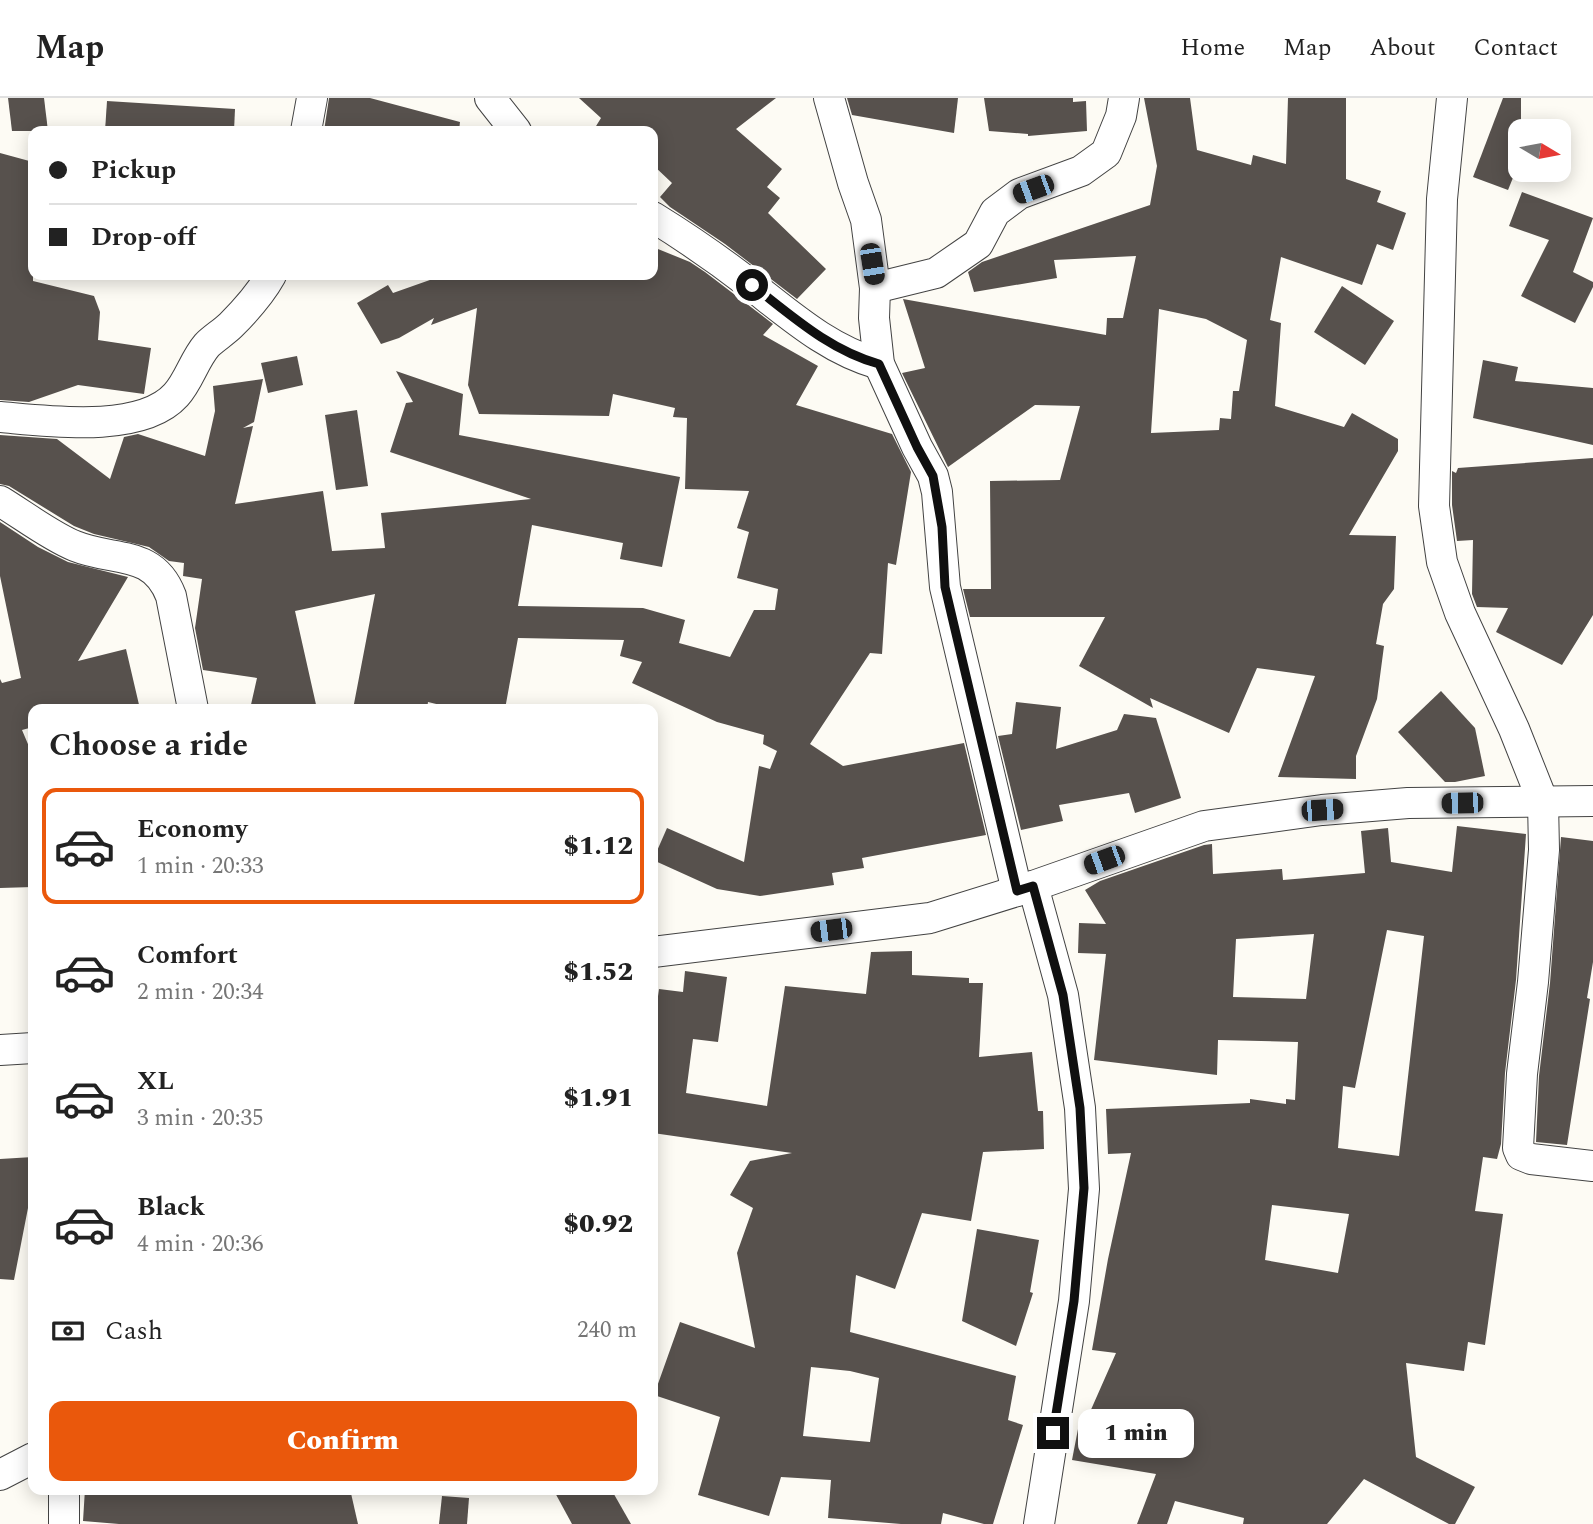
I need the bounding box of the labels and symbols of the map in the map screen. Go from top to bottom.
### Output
north arrow [1508,119,1572,182]
car [1010,172,1057,206]
car [859,242,886,286]
route start [736,269,768,301]
car [1441,792,1484,814]
car [1301,798,1344,822]
car [1081,843,1128,877]
car [809,917,854,943]
callout: 1 min [1078,1408,1193,1458]
route end [1037,1417,1069,1449]

